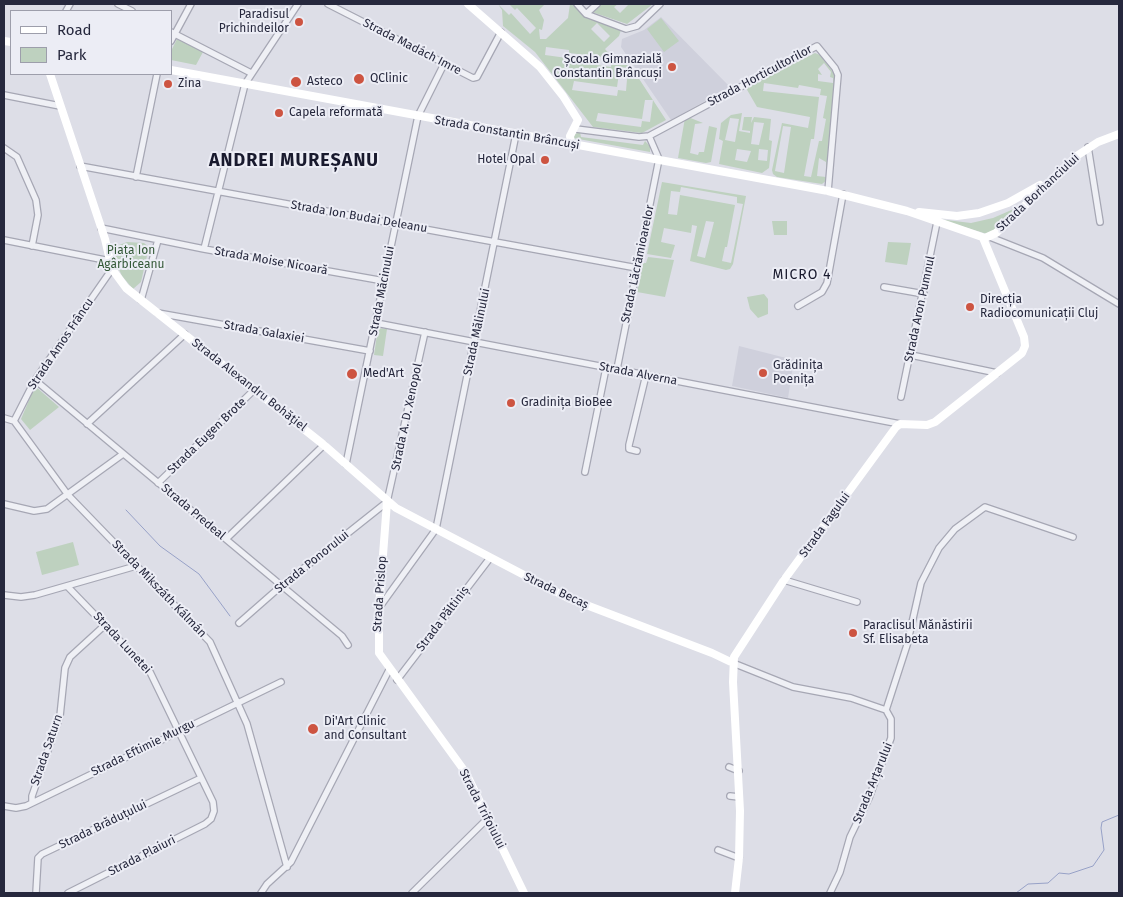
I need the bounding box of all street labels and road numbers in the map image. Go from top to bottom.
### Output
street label: Strada Madách Imre [360,16,464,78]
street label: Strada Horticultorilor [705,42,815,110]
street label: Strada Constantin Brâncuși [433,113,581,153]
street label: Strada Borhanciului [994,151,1082,235]
street label: Strada Ion Budai Deleanu [290,198,428,236]
street label: Strada Lăcrămioarelor [618,204,658,324]
street label: Strada Moise Nicoară [213,244,329,278]
street label: Strada Măcinului [366,245,398,337]
street label: Strada Aron Pumnul [902,255,938,363]
street label: Strada Mălinului [461,287,493,377]
street label: Strada Amos Frâncu [25,295,97,393]
street label: Strada Galaxiei [223,318,305,346]
street label: Strada Alexandru Bohățiel [189,336,309,434]
street label: Strada Alverna [598,359,678,389]
street label: Strada A. D. Xenopol [389,362,425,472]
street label: Strada Eugen Brote [165,395,249,477]
street label: Strada Predeal [158,481,228,543]
street label: Strada Fagului [797,490,853,560]
street label: Strada Ponorului [272,528,352,596]
street label: Strada Mikszáth Kálmán [109,537,209,641]
street label: Strada Prislop [370,555,390,633]
street label: Strada Becaș [521,570,591,612]
street label: Strada Păltiniș [414,583,472,655]
street label: Strada Lunetei [90,609,154,677]
street label: Strada Saturn [28,712,66,788]
street label: Strada Eftimie Murgu [89,717,197,779]
street label: Strada Arțarului [850,740,896,826]
street label: Strada Trifoiului [456,767,508,851]
street label: Strada Brăduțului [57,798,149,852]
street label: Strada Plaiuri [106,833,178,879]

